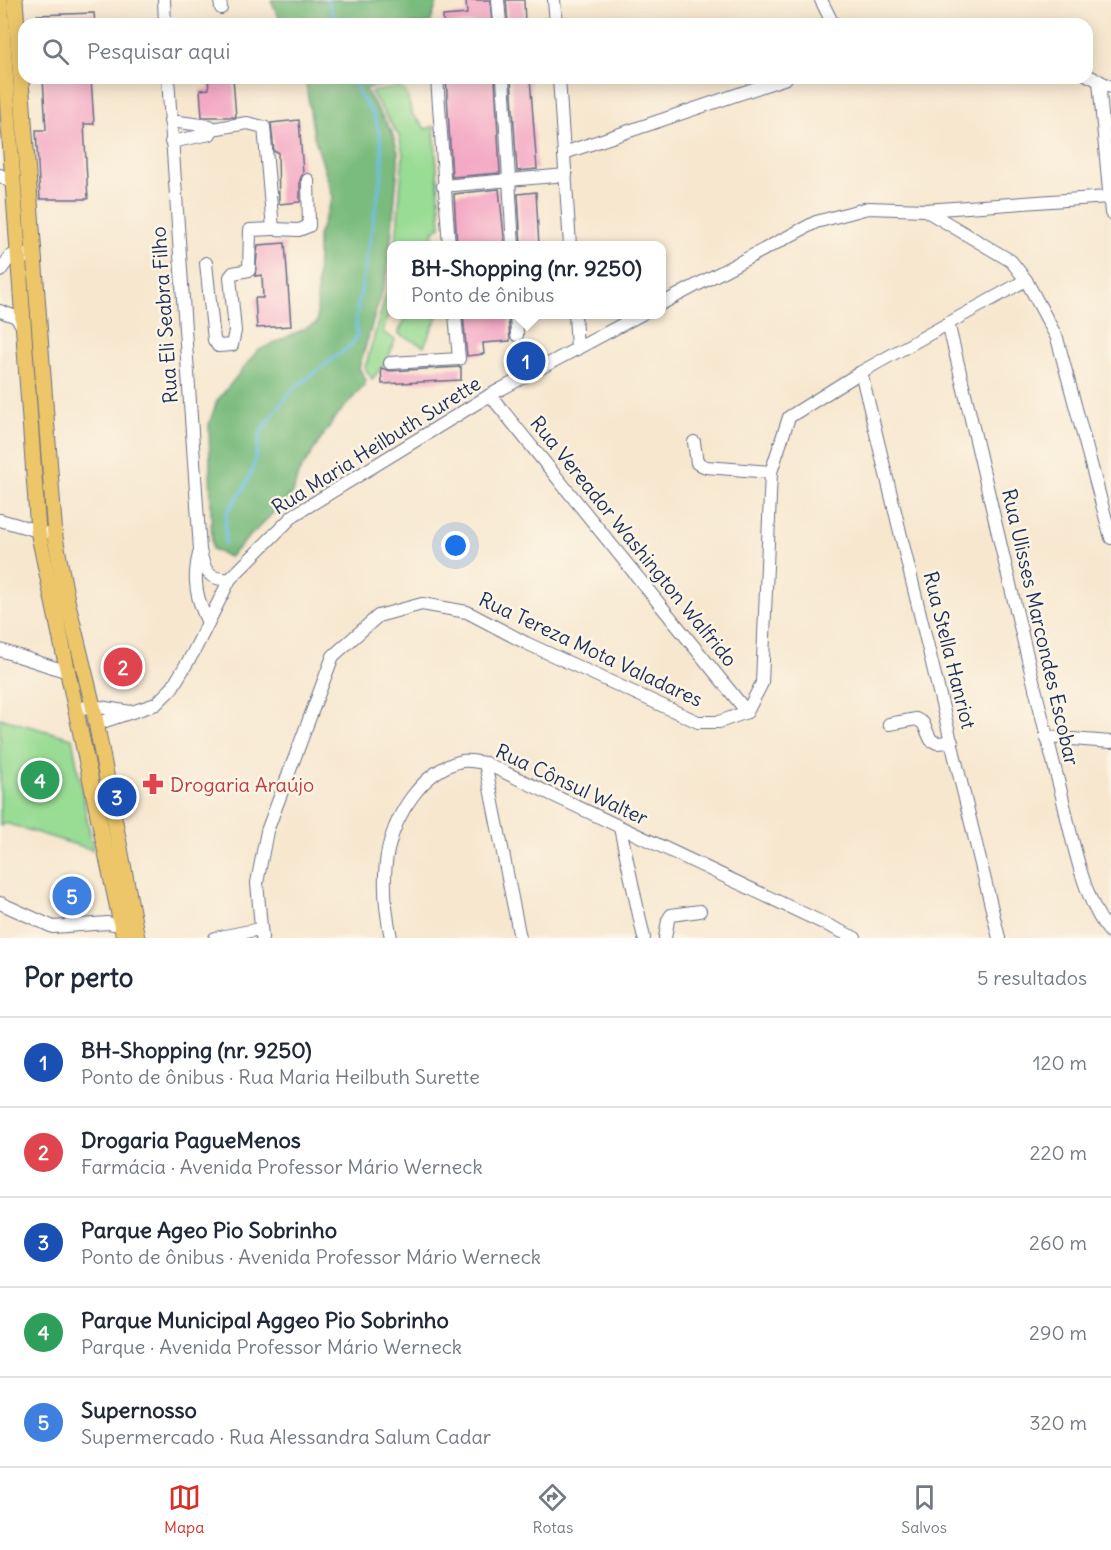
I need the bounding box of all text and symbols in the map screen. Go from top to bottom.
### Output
search box [18,18,1093,84]
icon: search [39,35,72,68]
text: Pesquisar aqui [87,37,230,65]
street label: Rua Eli Seabra Filho [145,226,183,404]
popup [387,241,666,319]
text: BH-Shopping (nr. 9250) [411,254,642,282]
text: Ponto de ônibus [411,282,554,307]
pin: 1 [506,338,546,384]
street label: Rua Maria Heilbuth Surette [267,370,485,520]
street label: Rua Vereador Washington Walfrido [525,411,743,671]
street label: Rua Ulisses Marcondes Escobar [997,486,1085,768]
your location [441,531,470,560]
street label: Rua Stella Hanriot [918,569,982,732]
street label: Rua Tereza Mota Valadares [475,586,707,712]
pin: 2 [104,644,142,690]
street label: Rua Cônsul Walter [492,738,652,830]
pin: 4 [20,758,60,802]
pharmacy icon: Drogaria Araújo [141,772,165,796]
place label: Drogaria Araújo [170,772,314,797]
pin: 3 [98,774,136,820]
pin: 5 [52,874,92,918]
text: Por perto [24,961,133,994]
text: 5 resultados [977,965,1087,990]
text: BH-Shopping (nr. 9250) [81,1036,312,1064]
text: 1 [40,1050,47,1075]
text: 120 m [1033,1050,1087,1075]
text: Ponto de ônibus · Rua Maria Heilbuth Surette [81,1064,480,1089]
text: Drogaria PagueMenos [81,1126,301,1154]
text: 2 [38,1140,49,1165]
text: 220 m [1030,1140,1087,1165]
text: Farmácia · Avenida Professor Mário Werneck [81,1154,483,1179]
text: Parque Ageo Pio Sobrinho [81,1216,337,1244]
text: 3 [38,1230,49,1255]
text: 260 m [1029,1230,1087,1255]
text: Ponto de ônibus · Avenida Professor Mário Werneck [81,1244,541,1269]
text: Parque Municipal Aggeo Pio Sobrinho [81,1306,449,1334]
text: 4 [38,1320,49,1345]
text: 290 m [1029,1320,1087,1345]
text: Parque · Avenida Professor Mário Werneck [81,1334,462,1359]
text: Supernosso [81,1396,197,1424]
text: 5 [38,1410,49,1435]
text: 320 m [1029,1410,1087,1435]
text: Supermercado · Rua Alessandra Salum Cadar [81,1424,491,1449]
tab: Mapa [164,1481,204,1537]
tab: Rotas [532,1481,573,1537]
tab: Salvos [901,1481,947,1537]

